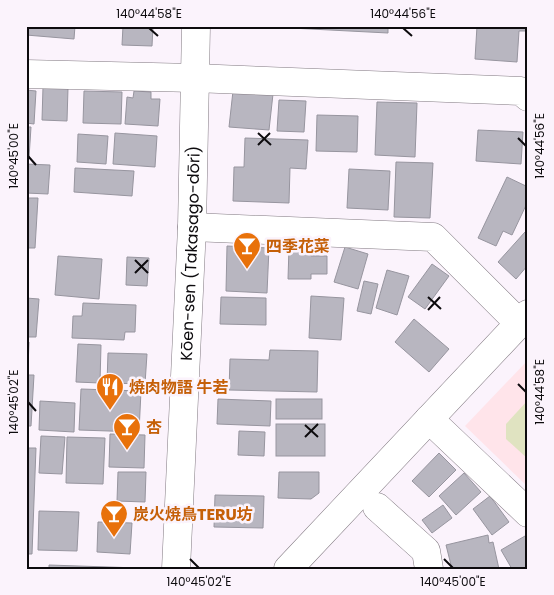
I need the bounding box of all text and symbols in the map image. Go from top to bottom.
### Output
text: 140°44'58"E [116,5,182,22]
text: 140°44'56"E [370,5,436,22]
text: 140°44'56"E [531,113,548,179]
text: 140°45'00"E [5,123,22,189]
street label: Kōen-sen (Takasago-dōri) [174,146,205,361]
bar icon: 四季花菜 [232,231,262,270]
place label: 四季花菜 [266,235,330,258]
text: 140°44'58"E [531,359,548,425]
text: 140°45'02"E [5,370,22,434]
restaurant icon: 焼肉物語 牛若 [95,372,125,411]
place label: 焼肉物語 牛若 [129,376,228,399]
bar icon: 杏 [112,412,142,451]
place label: 杏 [146,416,162,439]
bar icon: 炭火焼鳥TERU坊 [99,499,129,538]
place label: 炭火焼鳥TERU坊 [133,503,253,526]
text: 140°45'02"E [167,573,231,590]
text: 140°45'00"E [420,573,486,590]

